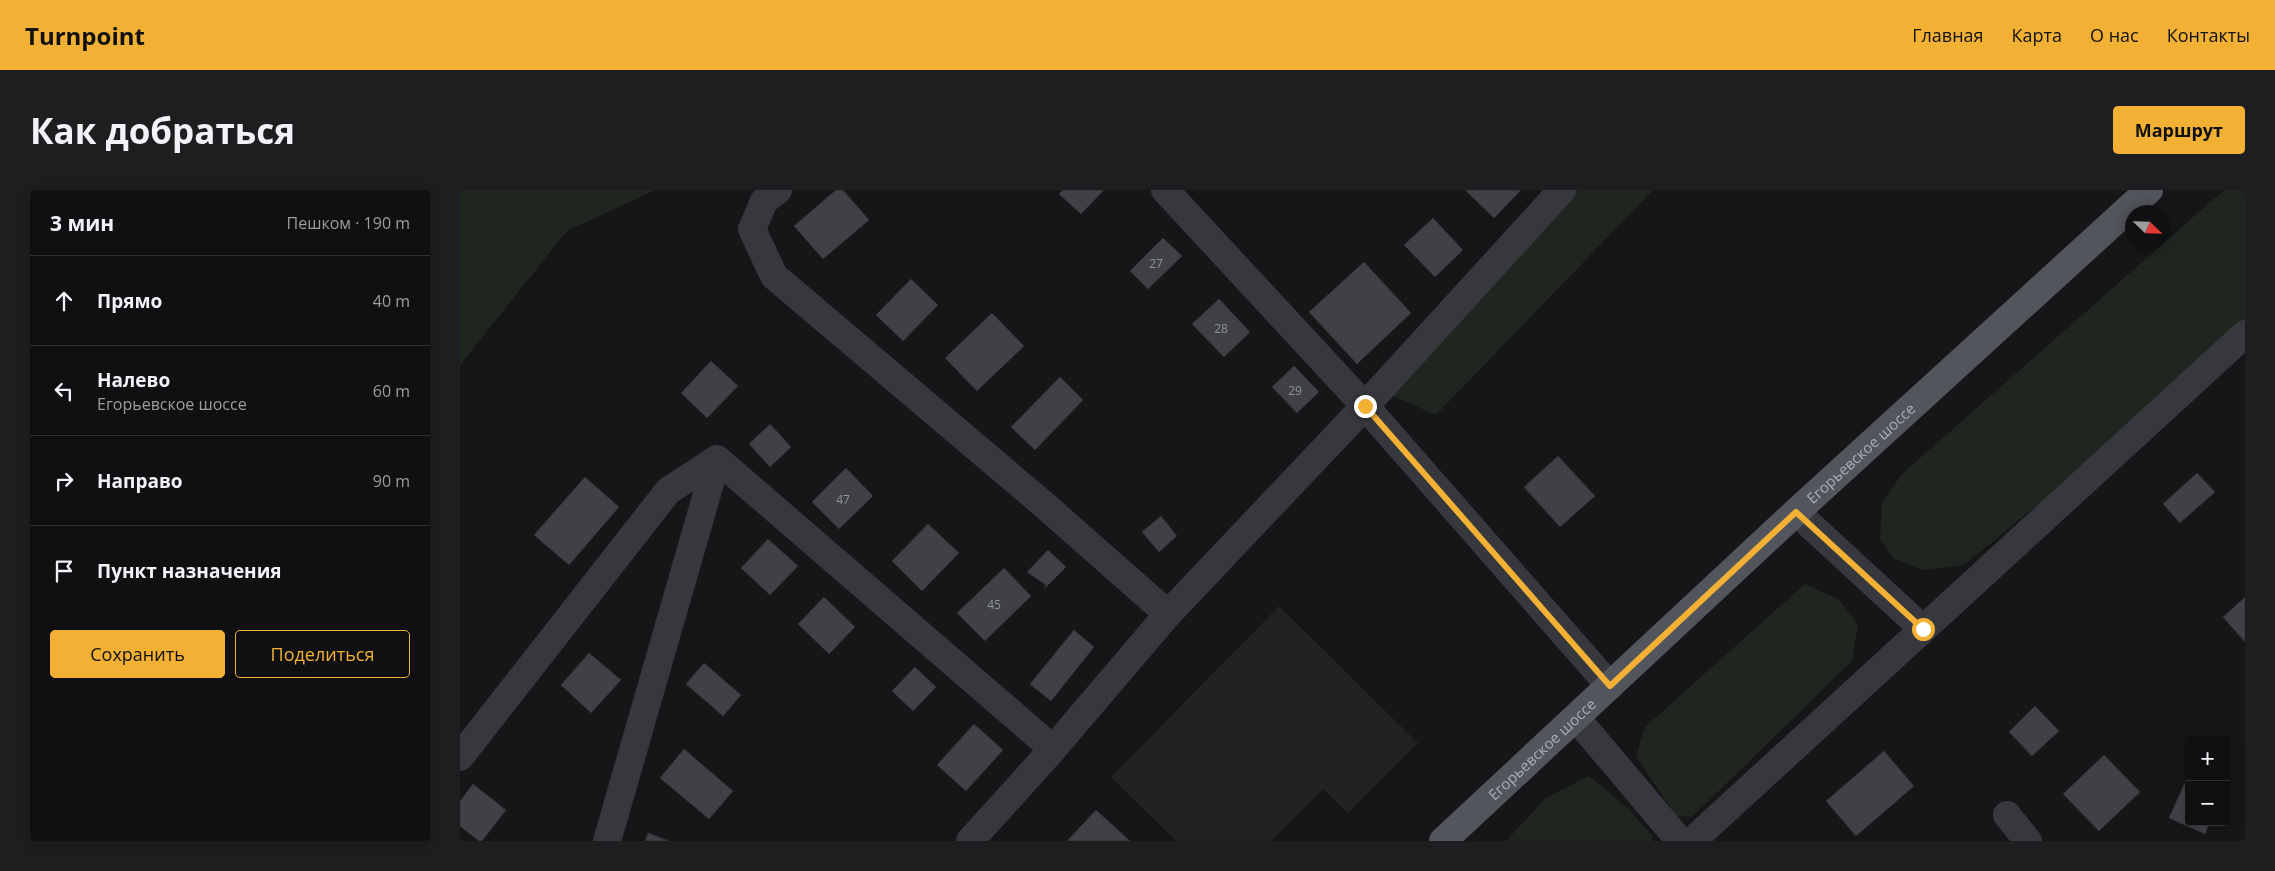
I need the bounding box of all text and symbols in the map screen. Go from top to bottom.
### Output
text: Turnpoint [25,19,145,52]
text: Главная [1912,23,1984,47]
text: Карта [2012,23,2062,47]
text: О нас [2090,23,2139,47]
text: Контакты [2167,23,2250,47]
button: Маршрут [2113,106,2245,154]
text: Как добраться [30,107,295,154]
north arrow [2125,205,2170,250]
text: 3 мин [50,209,114,237]
text: Пешком · 190 m [287,212,410,234]
house number: 27 [1149,255,1163,272]
icon: ahead [50,287,78,315]
text: Прямо [97,288,162,314]
text: 40 m [373,290,410,312]
house number: 28 [1214,320,1228,337]
text: Налево [97,367,170,393]
icon: left [50,377,78,405]
text: 60 m [373,380,410,402]
house number: 29 [1288,382,1302,399]
text: Егорьевское шоссе [97,393,247,415]
route end [1354,395,1377,418]
street label: Егорьевское шоссе [1802,398,1919,508]
icon: right [50,467,78,495]
text: Направо [97,468,183,494]
text: 90 m [373,470,410,492]
house number: 47 [836,491,850,508]
icon: arrive [50,557,78,585]
text: Пункт назначения [97,558,282,584]
house number: 45 [987,596,1001,613]
route start [1912,618,1935,641]
button: Сохранить [50,630,225,678]
button: Поделиться [235,630,410,678]
street label: Егорьевское шоссе [1484,694,1600,804]
map controls [2185,736,2230,826]
button: + [2185,736,2230,781]
button: − [2185,781,2230,826]

